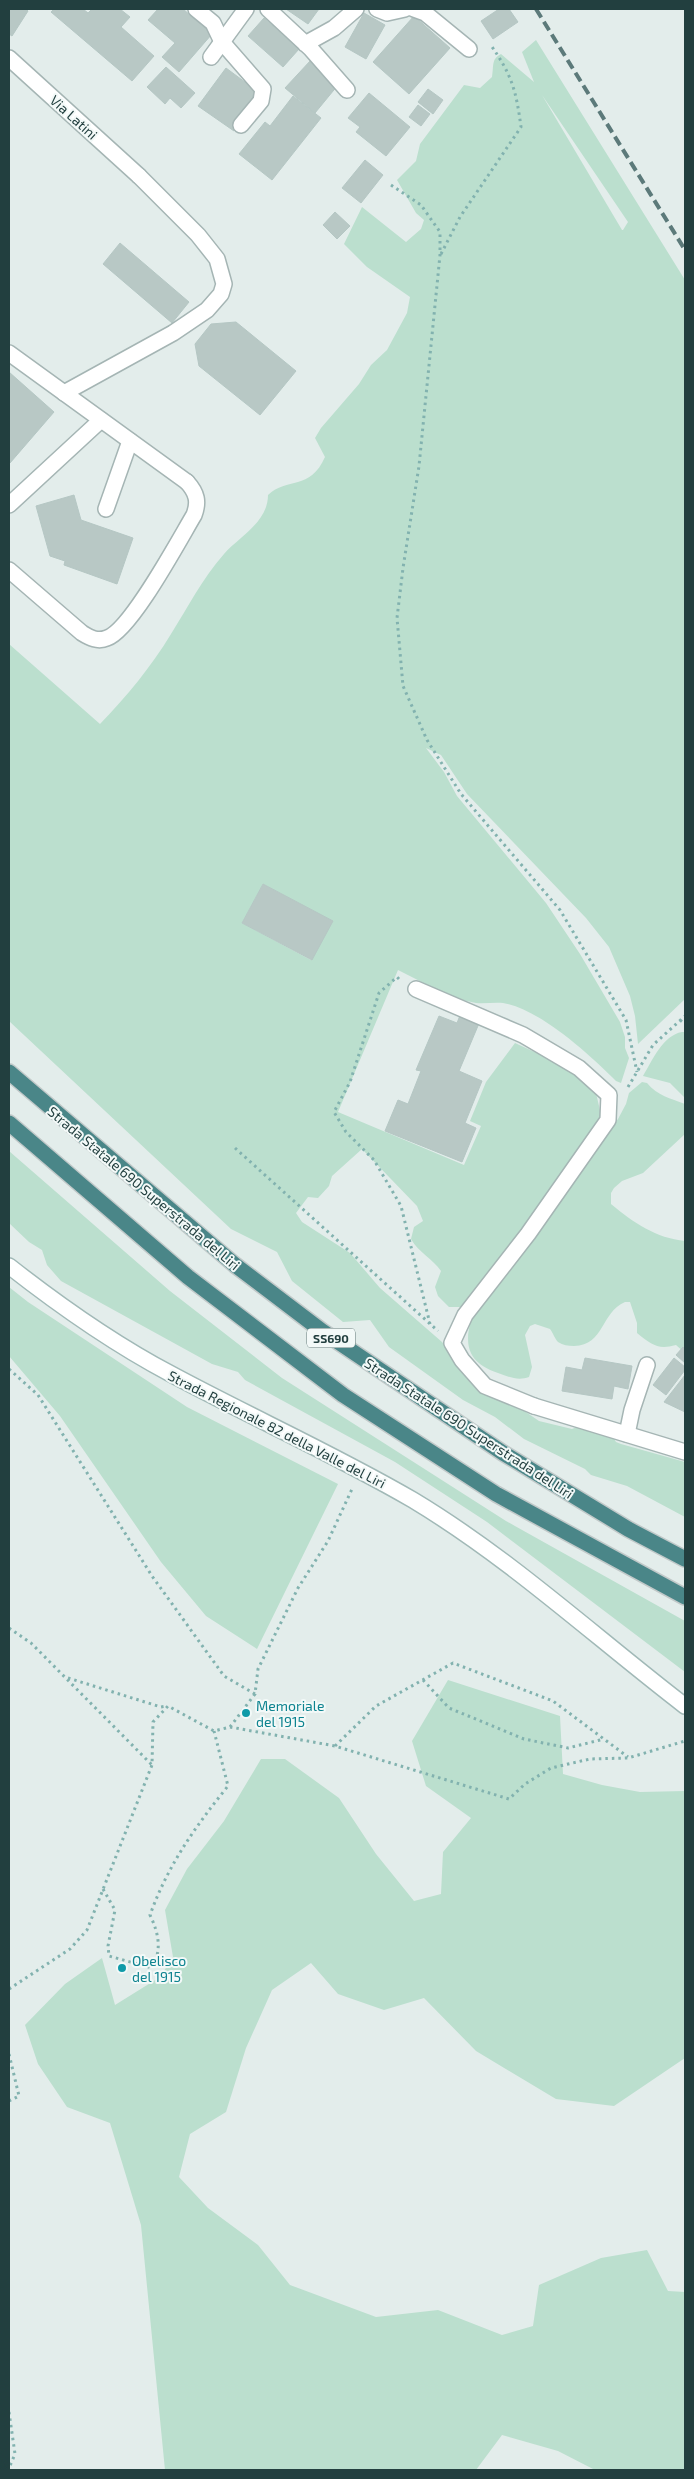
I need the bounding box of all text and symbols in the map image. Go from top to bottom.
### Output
street label: Via Latini [47,91,101,143]
street label: Strada Statale 690 Superstrada del Liri [45,1103,243,1273]
road number: SS690 [307,1329,355,1348]
street label: Strada Statale 690 Superstrada del Liri [362,1354,576,1502]
street label: Strada Regionale 82 della Valle del Liri [165,1366,389,1492]
place label: Memoriale del 1915 [256,1697,324,1730]
marker: Memoriale del 1915 [240,1707,252,1719]
place label: Obelisco del 1915 [132,1952,186,1985]
marker: Obelisco del 1915 [116,1962,128,1974]

